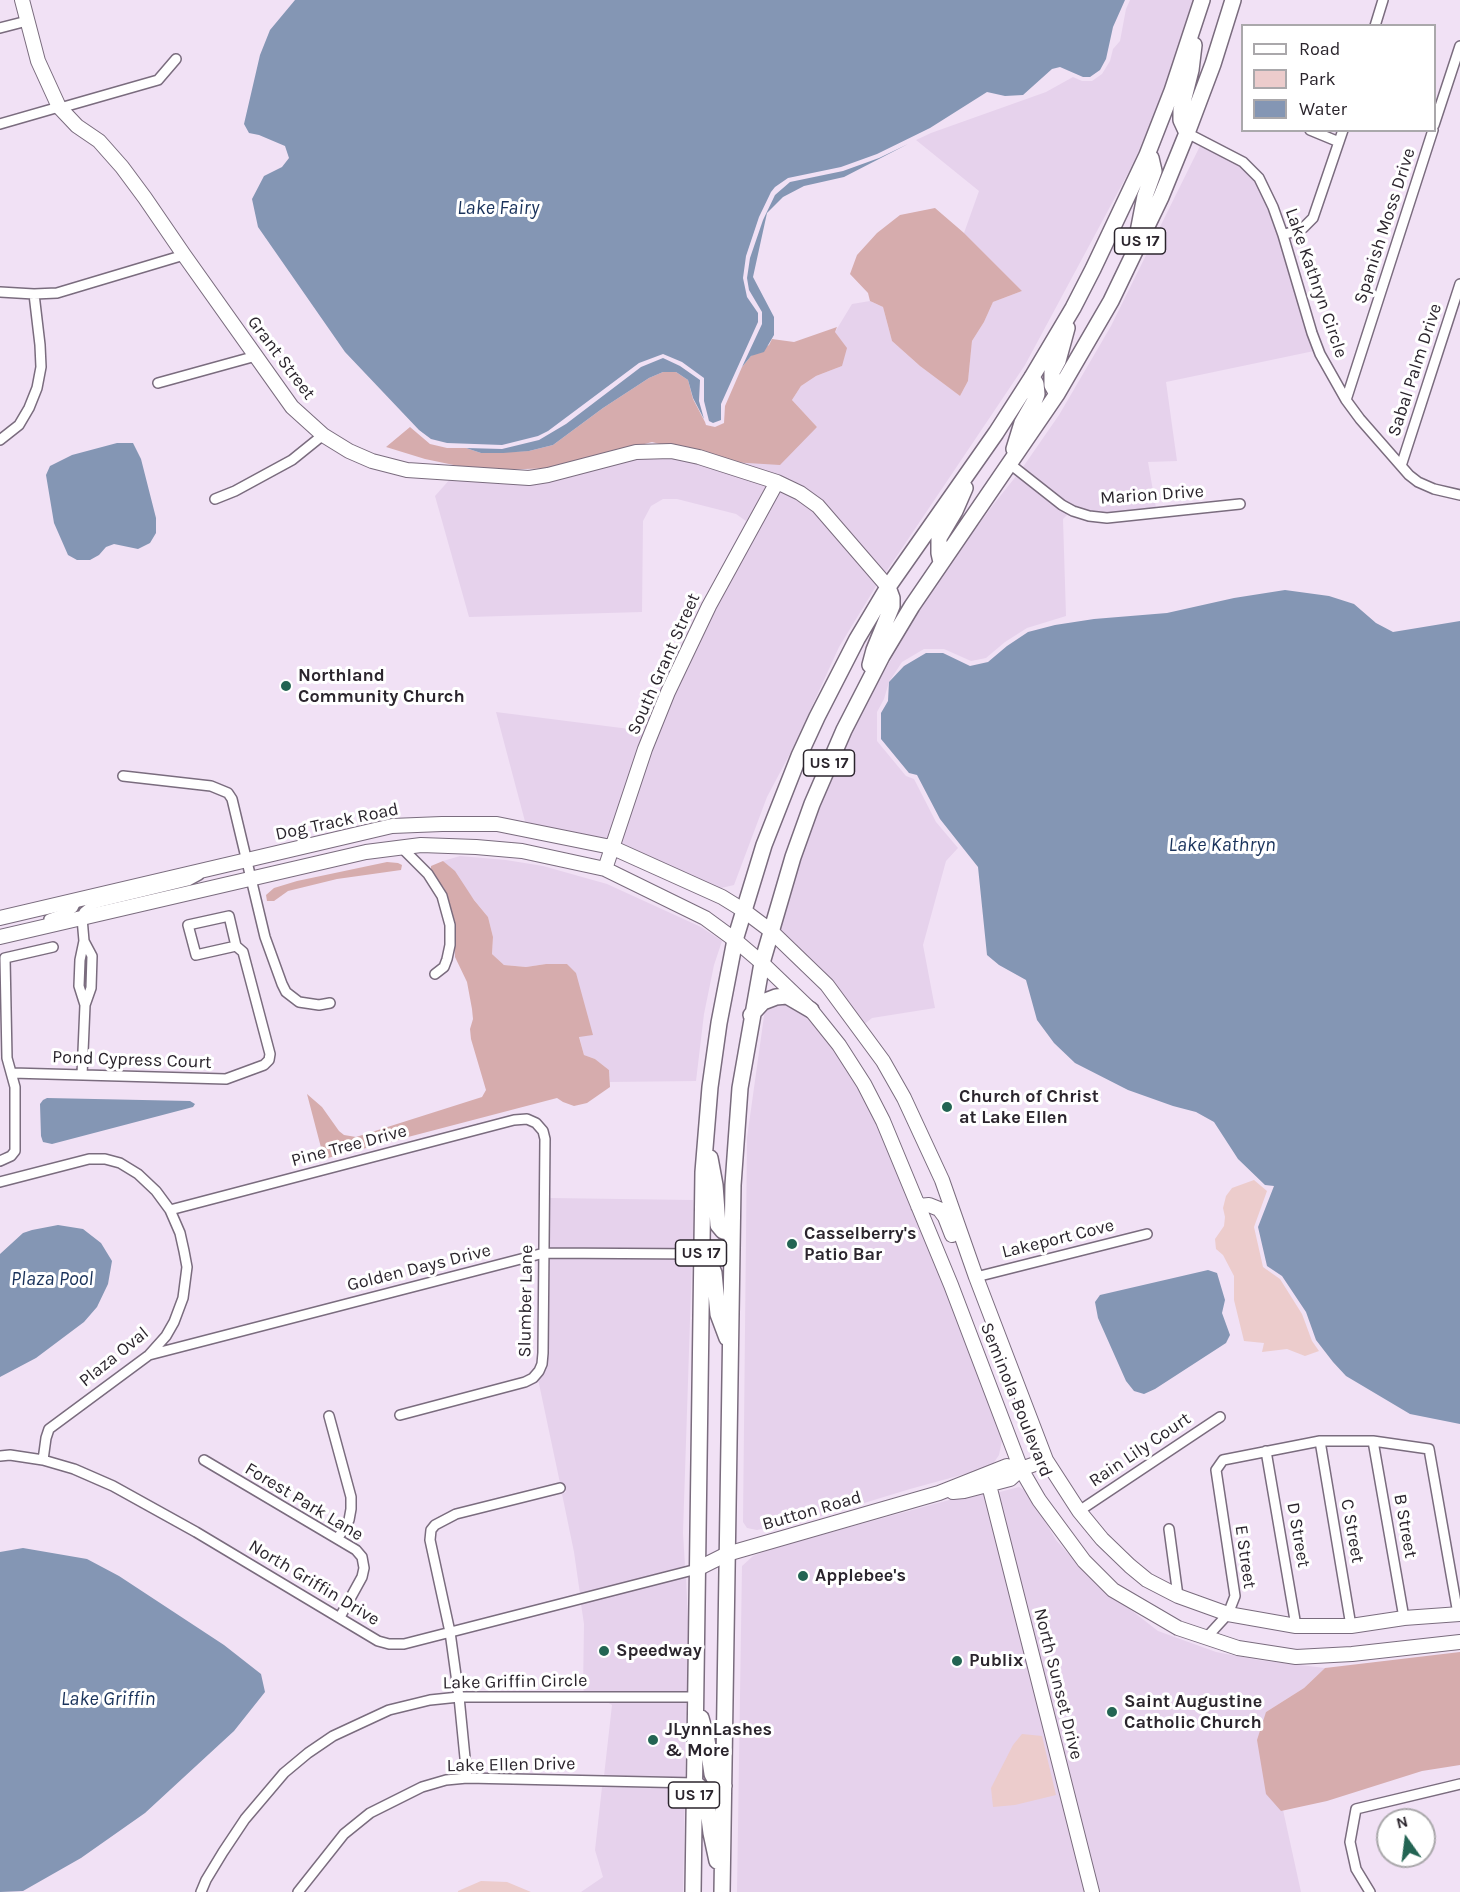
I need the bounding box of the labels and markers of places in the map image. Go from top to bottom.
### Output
place label: Northland Community Church [298,665,465,708]
marker: Northland Community Church [279,679,293,693]
place label: Church of Christ at Lake Ellen [959,1086,1099,1128]
marker: Church of Christ at Lake Ellen [940,1100,954,1114]
place label: Casselberry's Patio Bar [804,1223,916,1266]
marker: Casselberry's Patio Bar [785,1237,799,1251]
place label: Applebee's [815,1565,906,1587]
marker: Applebee's [796,1569,810,1583]
place label: Speedway [616,1640,702,1662]
marker: Speedway [597,1644,611,1658]
place label: Publix [969,1650,1023,1672]
marker: Publix [950,1654,964,1668]
place label: Saint Augustine Catholic Church [1124,1691,1262,1734]
marker: Saint Augustine Catholic Church [1105,1705,1119,1719]
place label: JLynnLashes & More [665,1719,772,1762]
marker: JLynnLashes & More [646,1733,660,1747]

